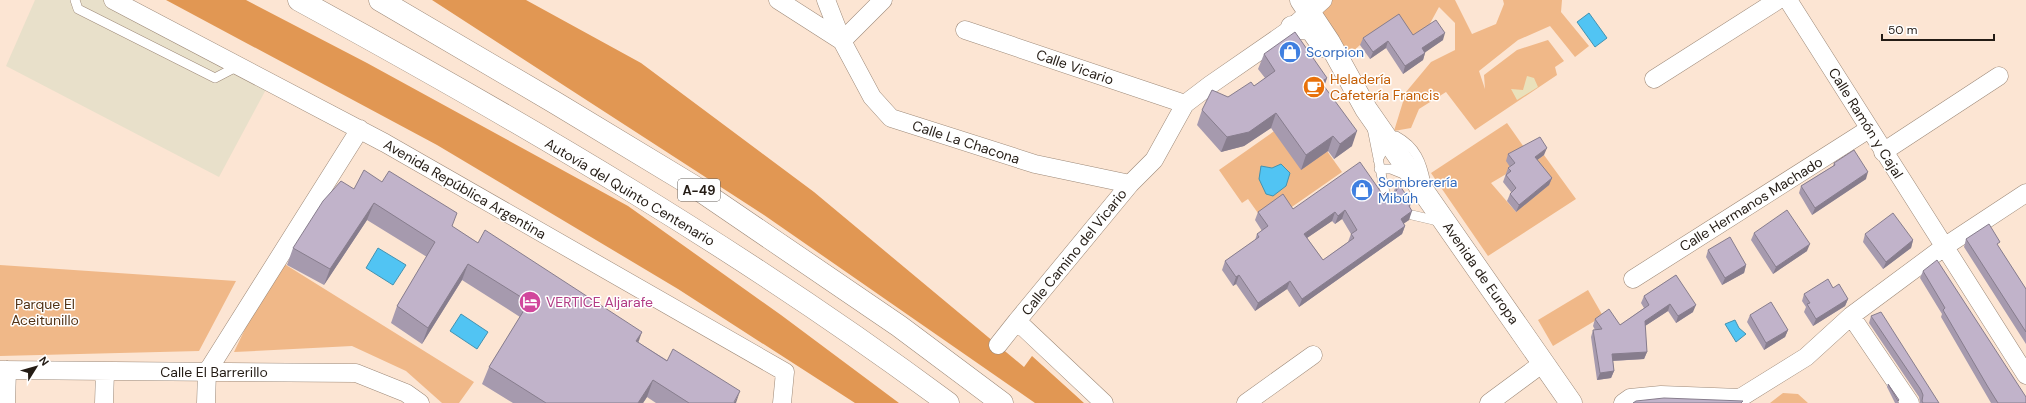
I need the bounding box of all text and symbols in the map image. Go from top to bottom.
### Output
scale bar [1882,16,1994,42]
text: 50 m [1888,22,1917,38]
shop icon: Scorpion [1277,39,1303,65]
place label: Scorpion [1306,43,1364,61]
street label: Calle Vicario [1034,45,1116,89]
street label: Calle Ramón y Cajal [1825,64,1907,182]
place label: Heladería Cafetería Francis [1330,70,1439,104]
cafe icon: Heladería Cafetería Francis [1301,74,1327,100]
street label: Calle La Chacona [910,116,1022,168]
street label: Autovía del Quinto Centenario [542,134,718,250]
street label: Avenida República Argentina [381,135,549,243]
street label: Calle Hermanos Machado [1676,152,1826,256]
place label: Sombrerería Mibúh [1378,173,1457,207]
shop icon: Sombrerería Mibúh [1349,177,1375,203]
road number: A-49 [678,179,720,201]
street label: Calle Camino del Vicario [1017,185,1131,319]
street label: Avenida de Europa [1439,218,1523,328]
hotel icon: VERTICE Aljarafe [517,289,543,315]
place label: VERTICE Aljarafe [546,293,653,311]
park label: Parque El Aceitunillo [11,295,79,329]
north arrow [16,347,56,387]
text: N [36,354,52,368]
street label: Calle El Barrerillo [160,363,268,381]

